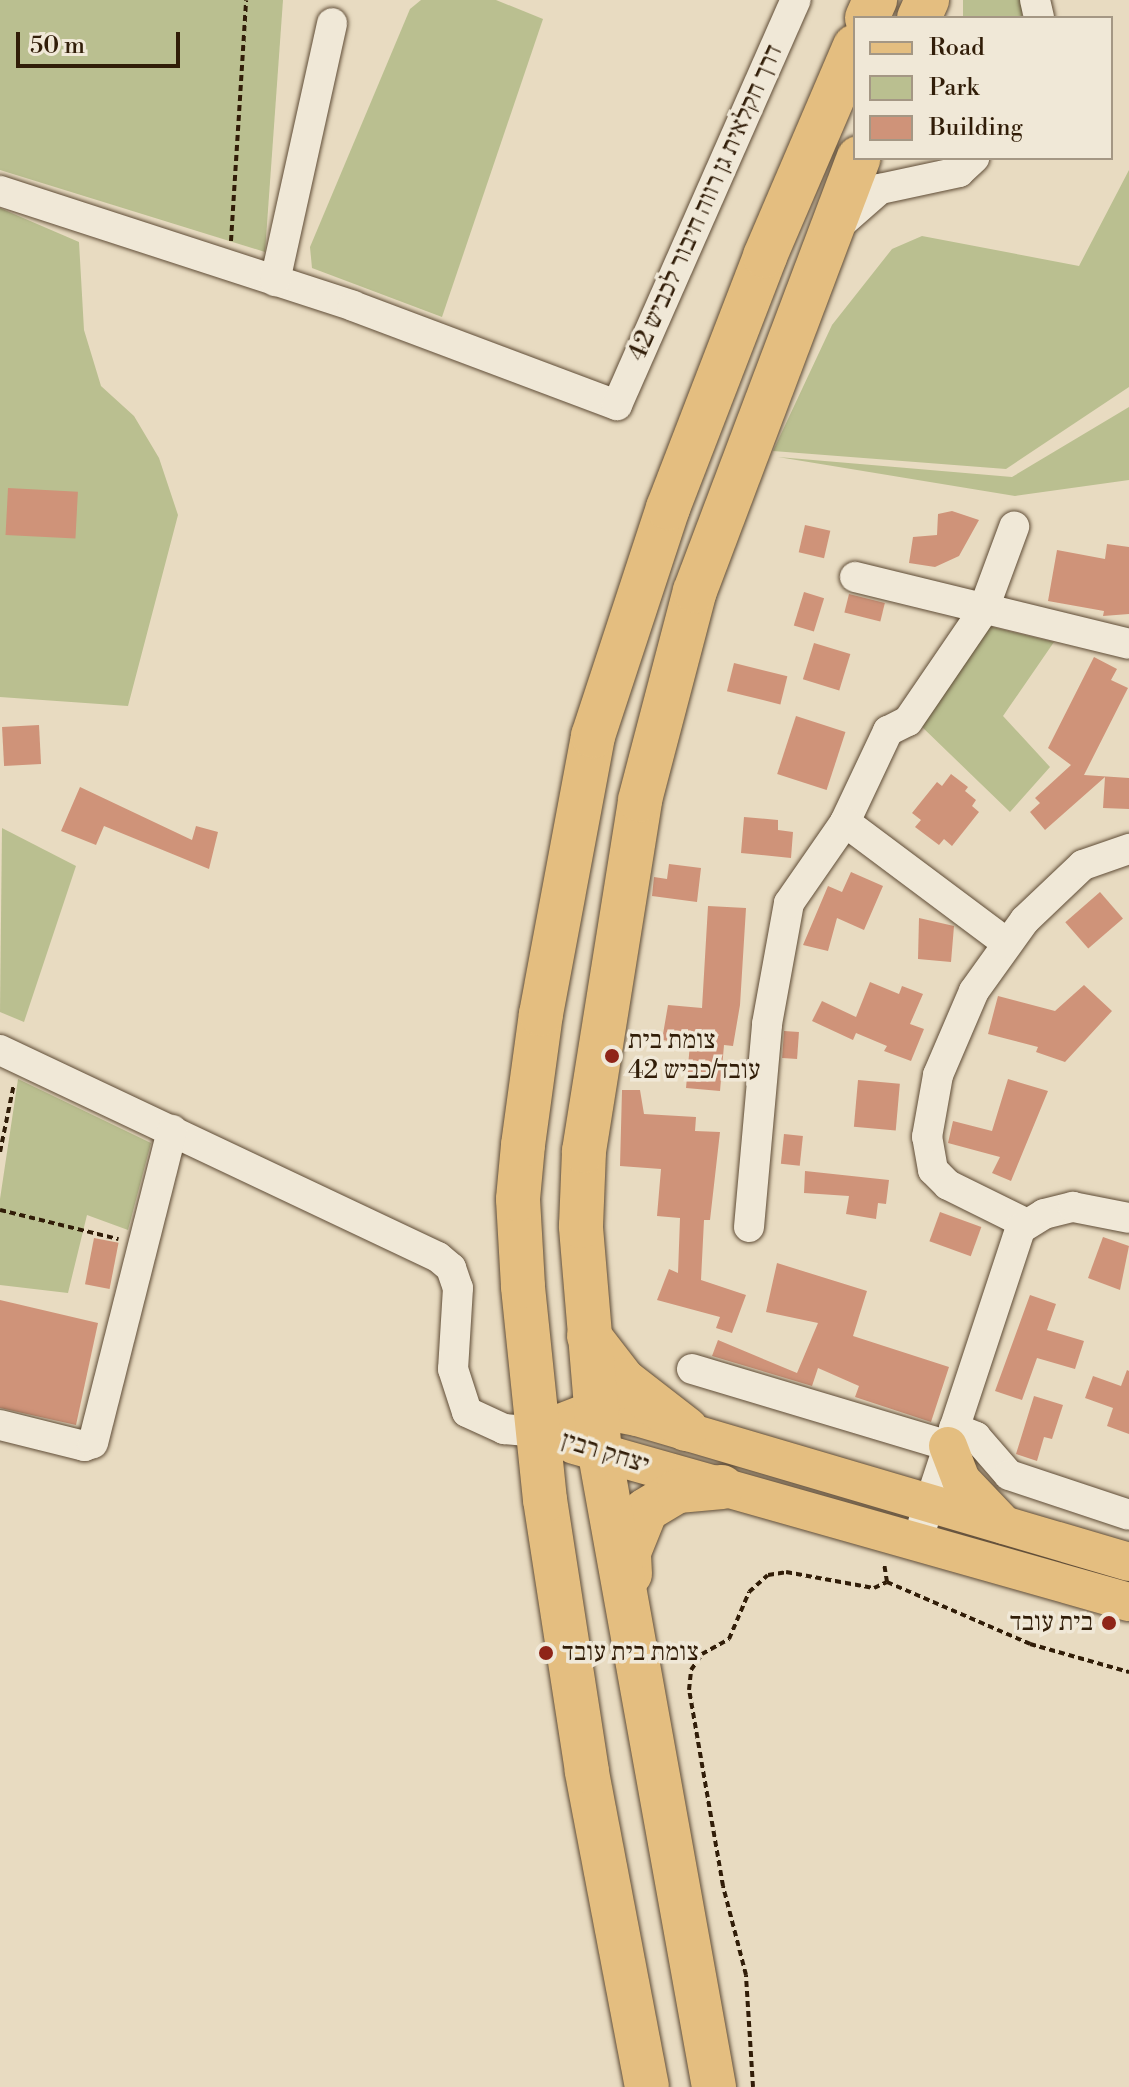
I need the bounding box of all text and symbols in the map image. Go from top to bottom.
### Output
scale bar [20,16,184,66]
legend [853,16,1113,160]
text: 50 m [30,31,85,61]
text: Road [929,33,985,63]
street label: דרך חקלאית גן רווה חיבור לכביש 42 [622,40,790,366]
text: Park [929,73,979,103]
text: Building [929,113,1023,143]
place label: צומת בית עובד/כביש 42 [628,1025,760,1086]
marker: צומת בית עובד/כביש 42 [603,1047,621,1065]
street label: יצחק רבין [557,1425,653,1481]
place label: בית עובד [1010,1607,1093,1639]
marker: בית עובד [1100,1614,1118,1632]
place label: צומת בית עובד [562,1637,699,1669]
marker: צומת בית עובד [537,1644,555,1662]

